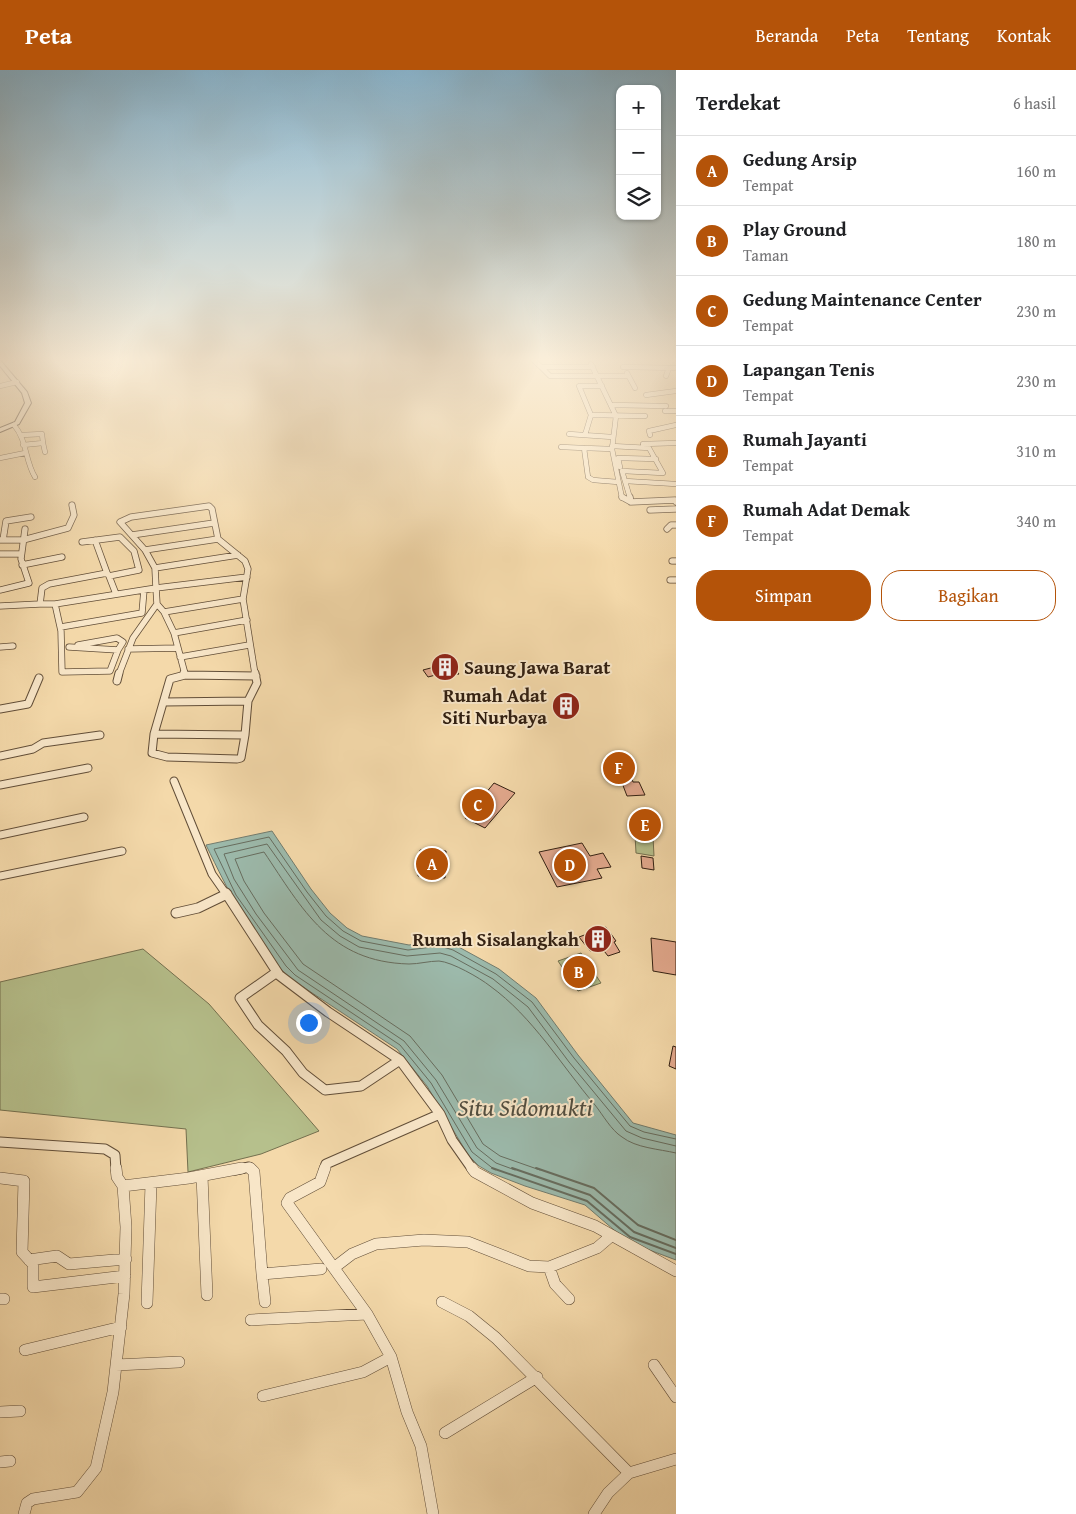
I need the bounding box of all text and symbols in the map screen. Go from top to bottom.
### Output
text: Peta [25,18,72,53]
text: Beranda [756,22,818,49]
text: Peta [846,22,879,49]
text: Tentang [907,22,969,49]
text: Kontak [997,22,1051,49]
map controls [616,85,661,220]
button: + [616,85,661,130]
text: Terdekat [696,87,780,118]
text: 6 hasil [1013,91,1056,115]
button: − [616,130,661,175]
text: Gedung Arsip [743,145,857,173]
text: A [707,159,717,183]
text: 160 m [1016,159,1056,183]
text: Tempat [743,173,794,197]
button: layers [616,175,661,220]
text: Play Ground [743,215,847,243]
text: B [707,229,717,253]
text: 180 m [1016,229,1056,253]
text: Taman [743,243,789,267]
text: Gedung Maintenance Center [743,285,982,313]
text: C [707,299,717,323]
text: 230 m [1016,299,1056,323]
text: Tempat [743,313,794,337]
text: Lapangan Tenis [743,355,875,383]
text: D [707,369,717,393]
text: 230 m [1016,369,1056,393]
text: Tempat [743,383,794,407]
text: Rumah Jayanti [743,425,867,453]
text: E [708,439,716,463]
text: 310 m [1016,439,1056,463]
text: Tempat [743,453,794,477]
text: Rumah Adat Demak [743,495,910,523]
text: F [708,509,716,533]
text: 340 m [1016,509,1056,533]
text: Tempat [743,523,794,547]
button: Simpan [696,570,871,621]
button: Bagikan [881,570,1056,621]
building icon: Saung Jawa Barat [430,652,460,682]
place label: Saung Jawa Barat [464,653,611,681]
place label: Rumah Adat Siti Nurbaya [442,681,548,731]
building icon: Rumah Adat Siti Nurbaya [551,691,581,721]
pin: F [603,749,635,787]
pin: C [462,786,494,824]
pin: E [629,806,661,844]
pin: A [416,845,448,883]
pin: D [554,846,586,884]
building icon: Rumah Sisalangkah [583,924,613,954]
place label: Rumah Sisalangkah [412,925,580,953]
pin: B [563,953,595,991]
your location [296,1010,322,1036]
water label: Situ Sidomukti [457,1090,593,1125]

